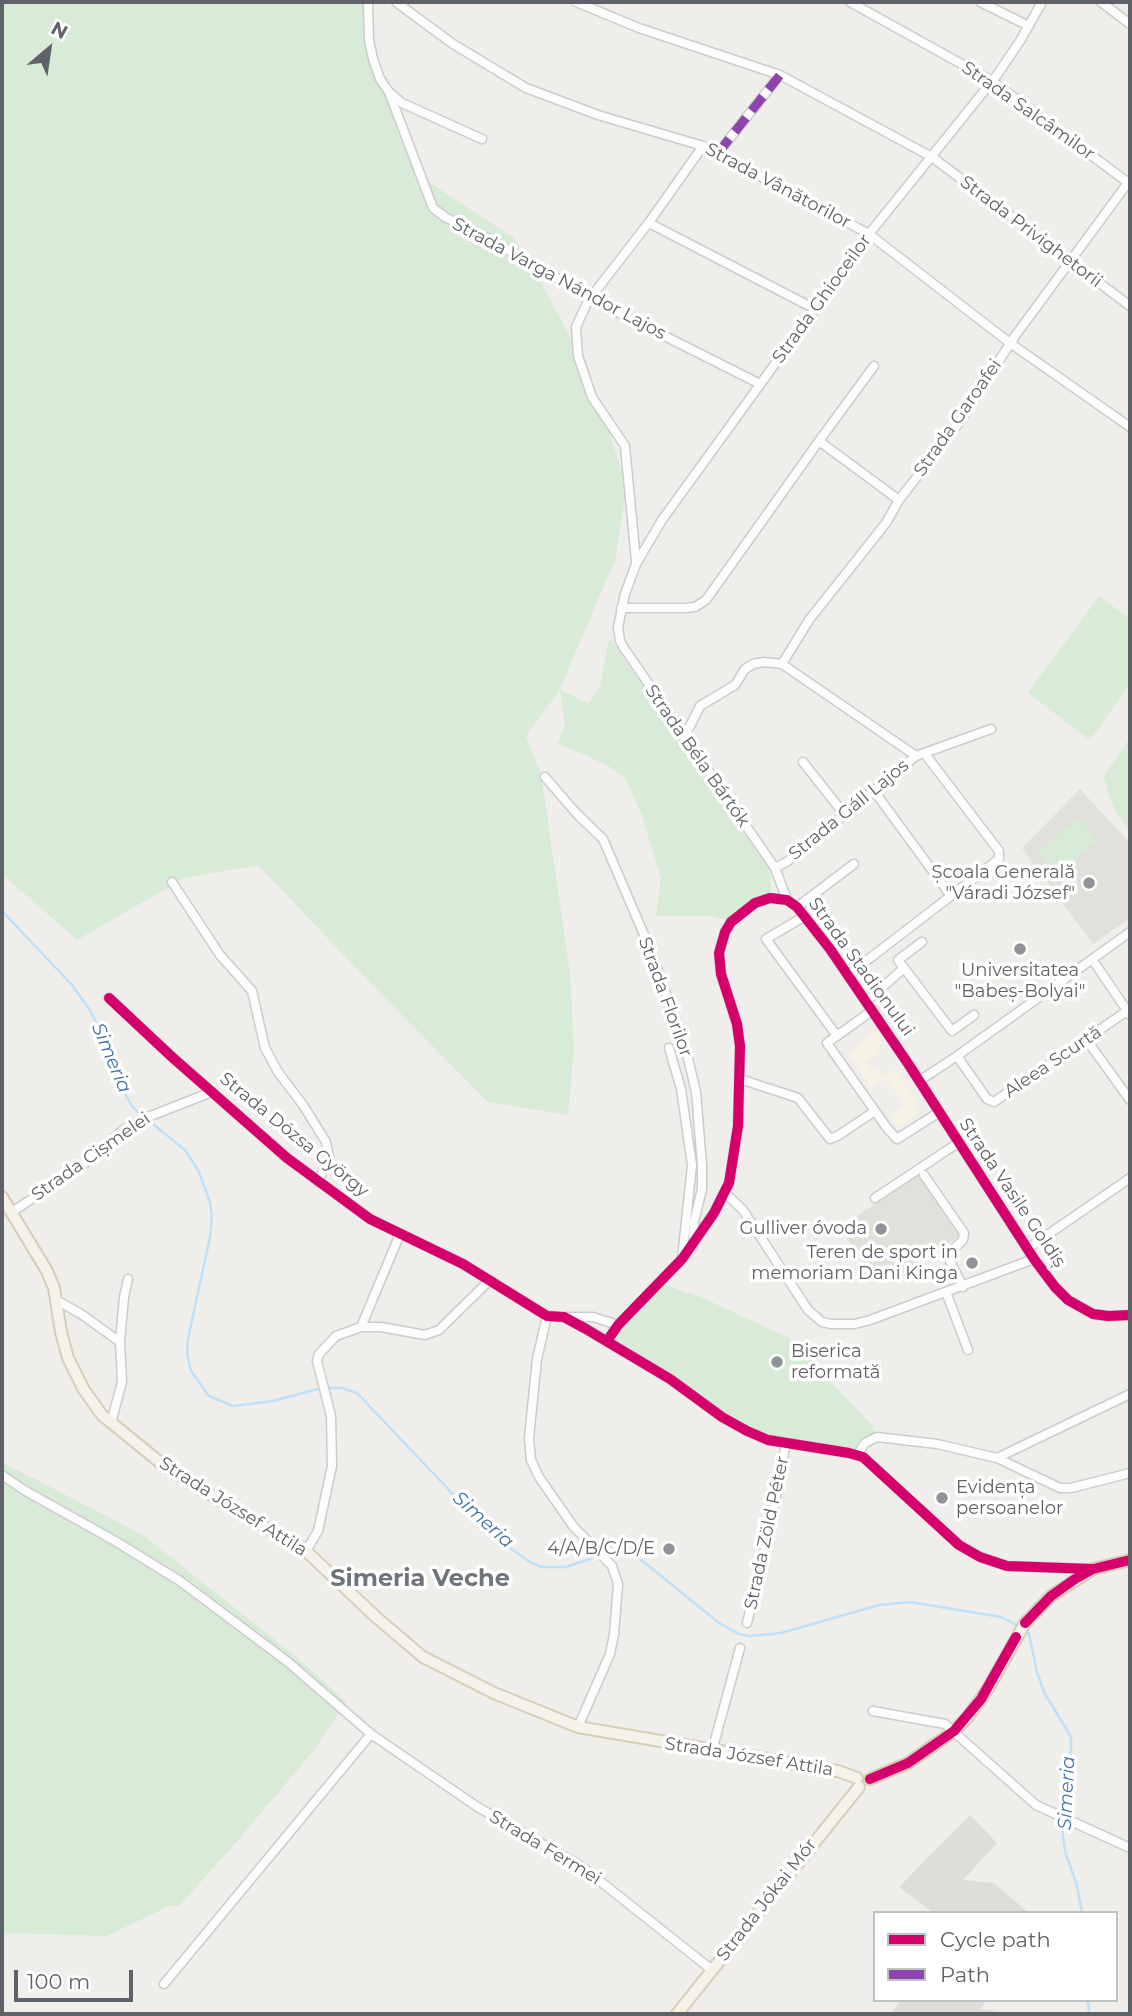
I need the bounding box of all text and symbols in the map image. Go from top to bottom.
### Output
north arrow [14,14,84,84]
text: N [47,16,72,44]
street label: Strada Salcâmilor [957,57,1099,165]
street label: Strada Vânătorilor [702,139,854,233]
street label: Strada Privighetorii [956,171,1106,293]
street label: Strada Varga Nándor Lajos [448,213,670,345]
street label: Strada Ghioceilor [768,230,876,368]
street label: Strada Garoafei [910,355,1006,481]
street label: Strada Béla Bártók [640,681,754,831]
street label: Strada Gáll Lajos [785,755,913,865]
place label: Școala Generală "Váradi József" [932,862,1075,904]
marker: Școala Generală "Váradi József" [1081,875,1097,891]
street label: Strada Stadionului [803,893,919,1041]
street label: Strada Florilor [633,934,697,1060]
marker: Universitatea "Babeș-Bolyai" [1012,941,1028,957]
place label: Universitatea "Babeș-Bolyai" [955,960,1085,1002]
water label: Simeria [86,1020,136,1096]
street label: Aleea Scurtă [1000,1021,1106,1103]
street label: Strada Dózsa György [215,1068,373,1202]
street label: Strada Cișmelei [27,1108,155,1206]
street label: Strada Vasile Goldiș [954,1114,1070,1272]
place label: Gulliver óvoda [740,1218,867,1240]
marker: Gulliver óvoda [873,1221,889,1237]
place label: Teren de sport in memoriam Dani Kinga [751,1242,958,1284]
marker: Teren de sport in memoriam Dani Kinga [964,1255,980,1271]
place label: Biserica reformată [791,1341,880,1384]
marker: Biserica reformată [769,1354,785,1370]
street label: Strada József Attila [155,1453,311,1561]
street label: Strada Zöld Péter [740,1454,794,1612]
place label: Evidența persoanelor [956,1477,1063,1520]
water label: Simeria [448,1487,518,1553]
marker: Evidența persoanelor [934,1490,950,1506]
place label: 4/A/B/C/D/E [547,1538,655,1560]
marker: 4/A/B/C/D/E [661,1541,677,1557]
district label: Simeria Veche [330,1565,510,1593]
street label: Strada József Attila [663,1733,835,1781]
water label: Simeria [1054,1756,1080,1830]
street label: Strada Fermei [485,1806,605,1890]
street label: Strada Jókai Mór [712,1834,822,1966]
legend [873,1911,1118,2002]
text: Cycle path [940,1927,1051,1952]
scale bar [18,1956,136,2000]
text: Path [940,1962,990,1987]
text: 100 m [27,1969,90,1994]

